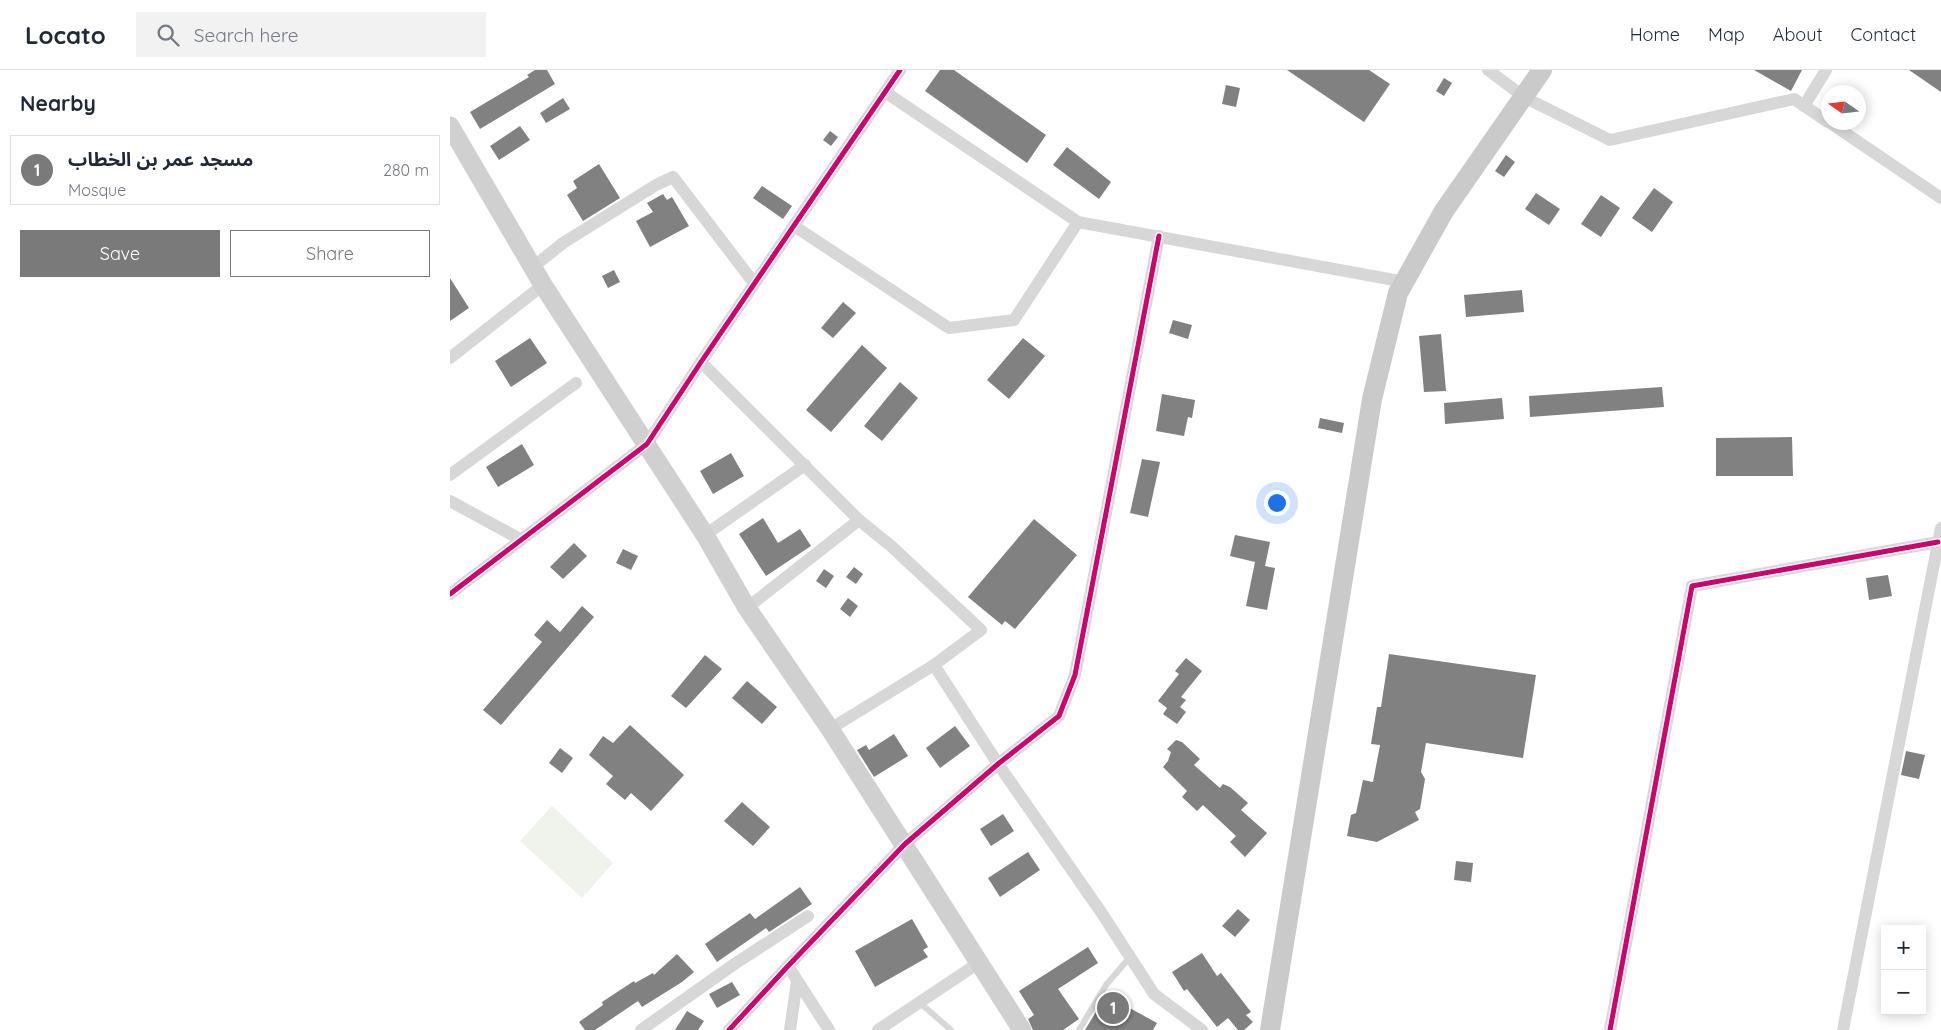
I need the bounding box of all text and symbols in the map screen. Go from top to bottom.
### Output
search box [136,12,486,57]
text: Locato [25,20,106,50]
icon: search [154,21,182,49]
text: Search here [194,23,299,47]
text: Home [1630,23,1680,46]
text: Map [1708,23,1745,46]
text: About [1773,23,1823,46]
text: Contact [1851,23,1916,46]
north arrow [1821,85,1866,130]
text: Nearby [20,90,96,116]
text: مسجد عمر بن الخطاب [68,147,253,171]
text: 1 [34,160,40,180]
text: 280 m [383,160,429,180]
text: Mosque [68,180,126,200]
button: Save [20,230,220,277]
button: Share [230,230,430,277]
your location [1264,490,1290,516]
map controls [1881,925,1926,1015]
button: + [1881,925,1926,970]
button: − [1881,970,1926,1015]
pin: 1 [1097,989,1129,1027]

